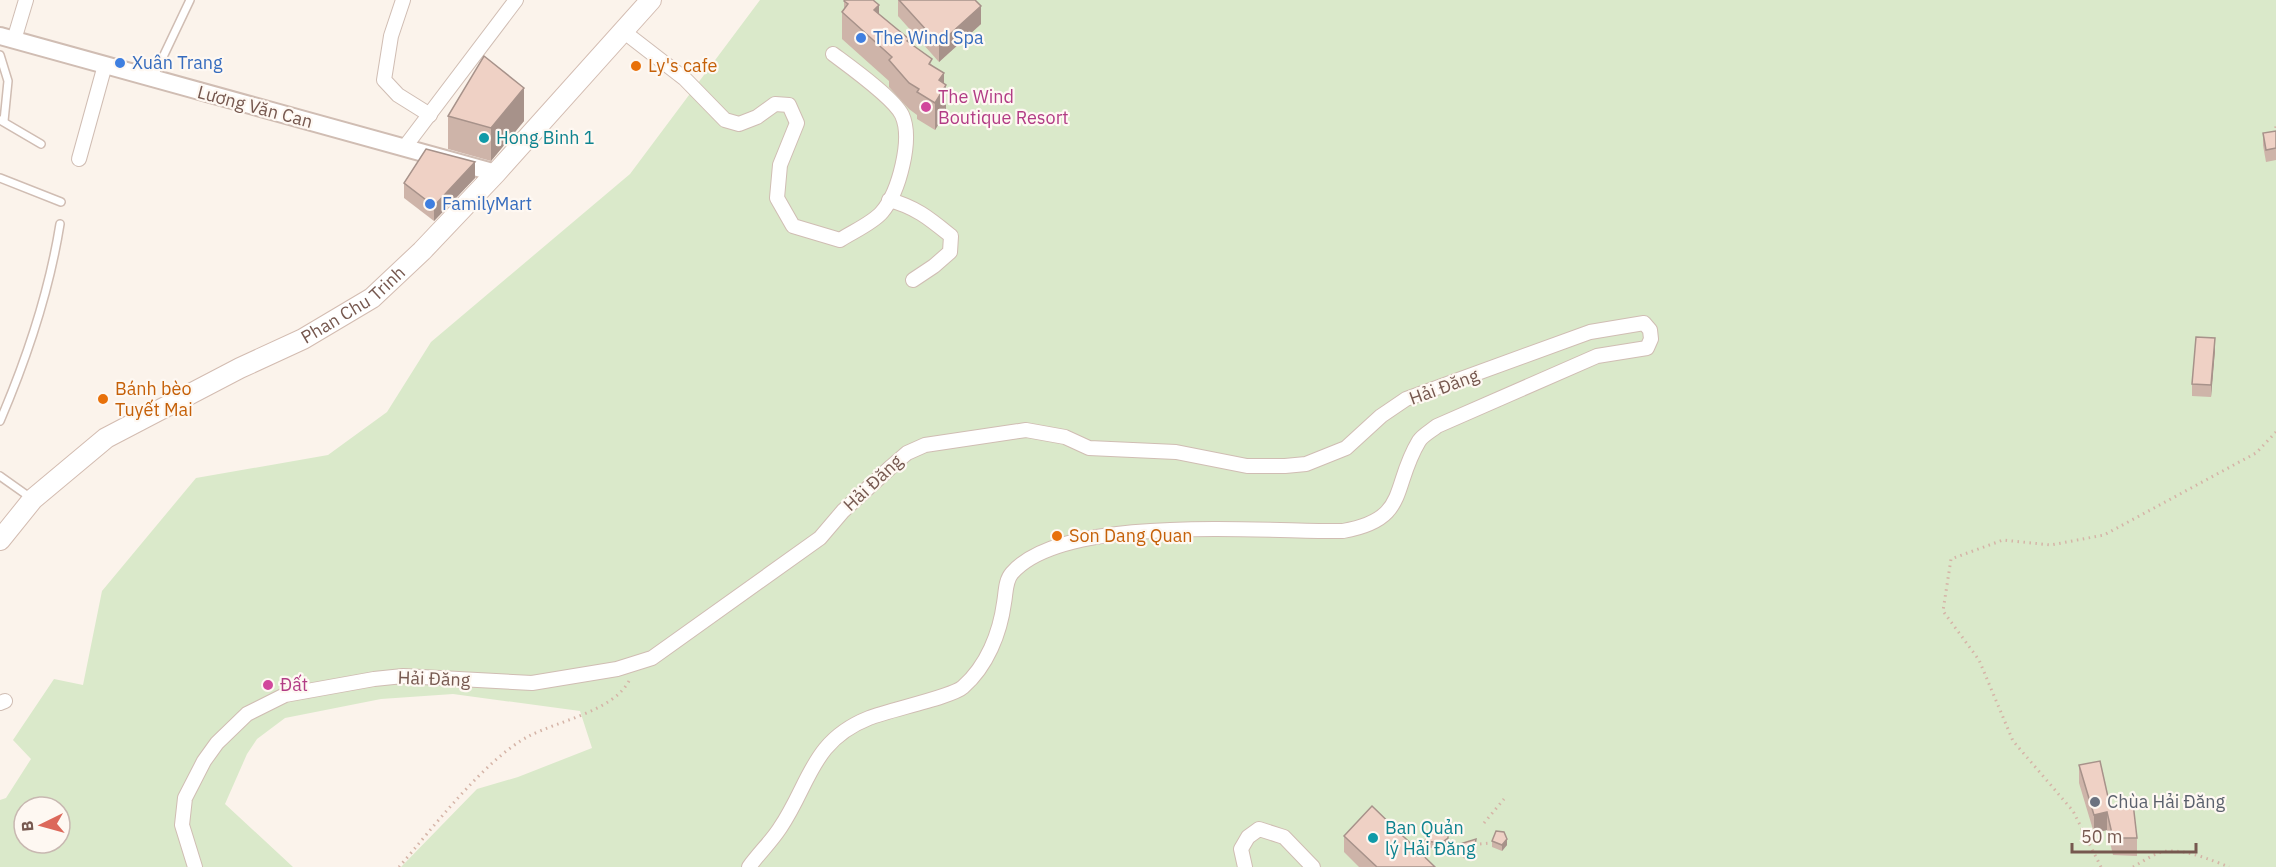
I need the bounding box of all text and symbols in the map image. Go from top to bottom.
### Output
place label: The Wind Spa [873,26,984,49]
marker: The Wind Spa [854,31,868,45]
place label: Xuân Trang [132,51,223,74]
place label: Ly's cafe [648,54,717,77]
marker: Xuân Trang [113,56,127,70]
marker: Ly's cafe [629,59,643,73]
street label: Lương Văn Can [195,80,315,133]
place label: The Wind Boutique Resort [938,85,1069,129]
marker: The Wind Boutique Resort [919,100,933,114]
place label: Hong Binh 1 [496,126,595,149]
marker: Hong Binh 1 [477,131,491,145]
place label: FamilyMart [442,192,532,215]
marker: FamilyMart [423,197,437,211]
street label: Phan Chu Trinh [297,261,410,349]
street label: Hải Đăng [1406,363,1482,410]
place label: Bánh bèo Tuyết Mai [115,377,193,421]
marker: Bánh bèo Tuyết Mai [96,392,110,406]
street label: Hải Đăng [838,449,907,516]
place label: Son Dang Quan [1069,524,1192,547]
marker: Son Dang Quan [1050,529,1064,543]
street label: Hải Đăng [397,666,471,691]
place label: Đất [280,673,308,696]
marker: Đất [261,678,275,692]
place label: Chùa Hải Đăng [2107,790,2226,813]
north arrow [12,795,72,855]
marker: Chùa Hải Đăng [2088,795,2102,809]
place label: Ban Quản lý Hải Đăng [1385,816,1476,860]
scale bar [2072,816,2196,854]
text: B [17,820,37,833]
text: 50 m [2081,825,2123,848]
marker: Ban Quản lý Hải Đăng [1366,831,1380,845]

